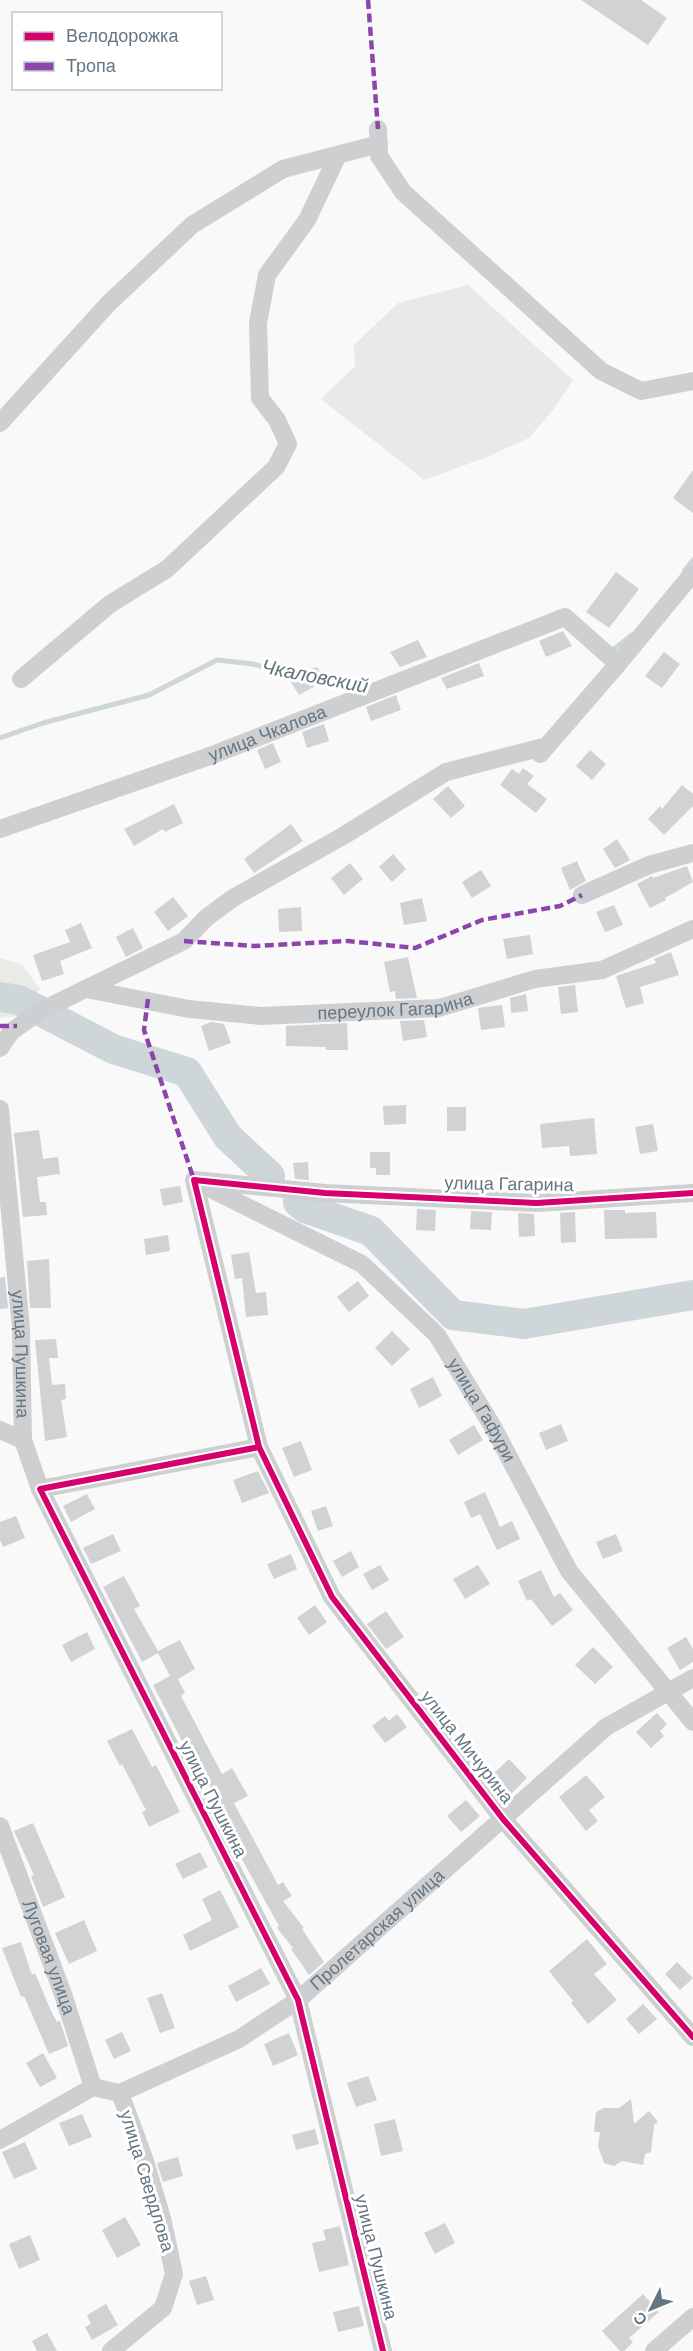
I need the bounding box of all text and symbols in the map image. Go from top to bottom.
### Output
legend [12,12,222,90]
text: Велодорожка [66,24,179,48]
text: Тропа [66,54,117,78]
water label: Чкаловский [260,653,370,699]
street label: улица Чкалова [205,699,331,767]
street label: переулок Гагарина [317,986,477,1025]
street label: улица Гагарина [444,1171,575,1197]
street label: улица Пушкина [5,1289,35,1419]
street label: улица Гафури [442,1354,521,1466]
street label: улица Мичурина [415,1685,519,1809]
street label: улица Пушкина [173,1736,253,1863]
street label: Пролетарская улица [305,1863,450,1996]
street label: Луговая улица [17,1896,81,2019]
street label: улица Свердлова [114,2107,180,2256]
street label: улица Пушкина [349,2192,403,2323]
north arrow [621,2279,681,2339]
text: С [628,2307,652,2330]

